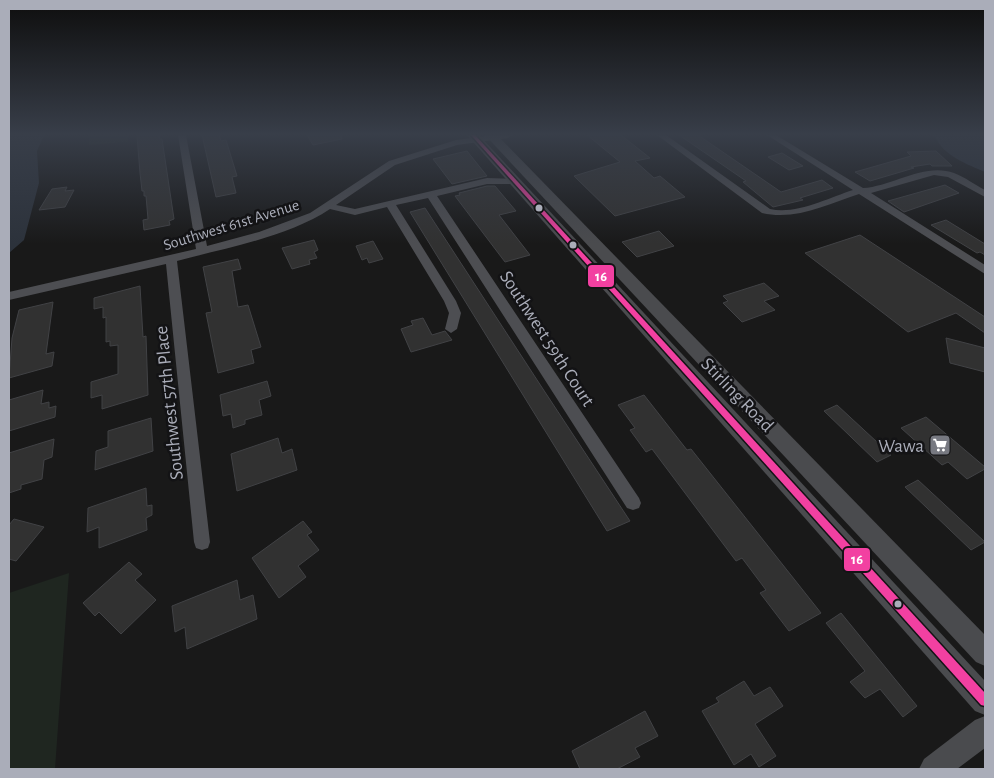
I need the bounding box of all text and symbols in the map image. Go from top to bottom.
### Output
street label: Southwest 61st Avenue [161,197,301,253]
unlabelled marker [534,203,544,213]
unlabelled marker [568,240,578,250]
line badge: 16 [587,264,615,288]
street label: Southwest 59th Court [496,268,598,410]
text: 16 [595,270,607,284]
street label: Southwest 57th Place [152,325,187,481]
street label: Stirling Road [697,354,777,436]
supermarket icon: Wawa [928,433,952,457]
place label: Wawa [878,437,924,456]
line badge: 16 [843,547,871,572]
text: 16 [851,553,863,567]
unlabelled marker [893,599,903,609]

